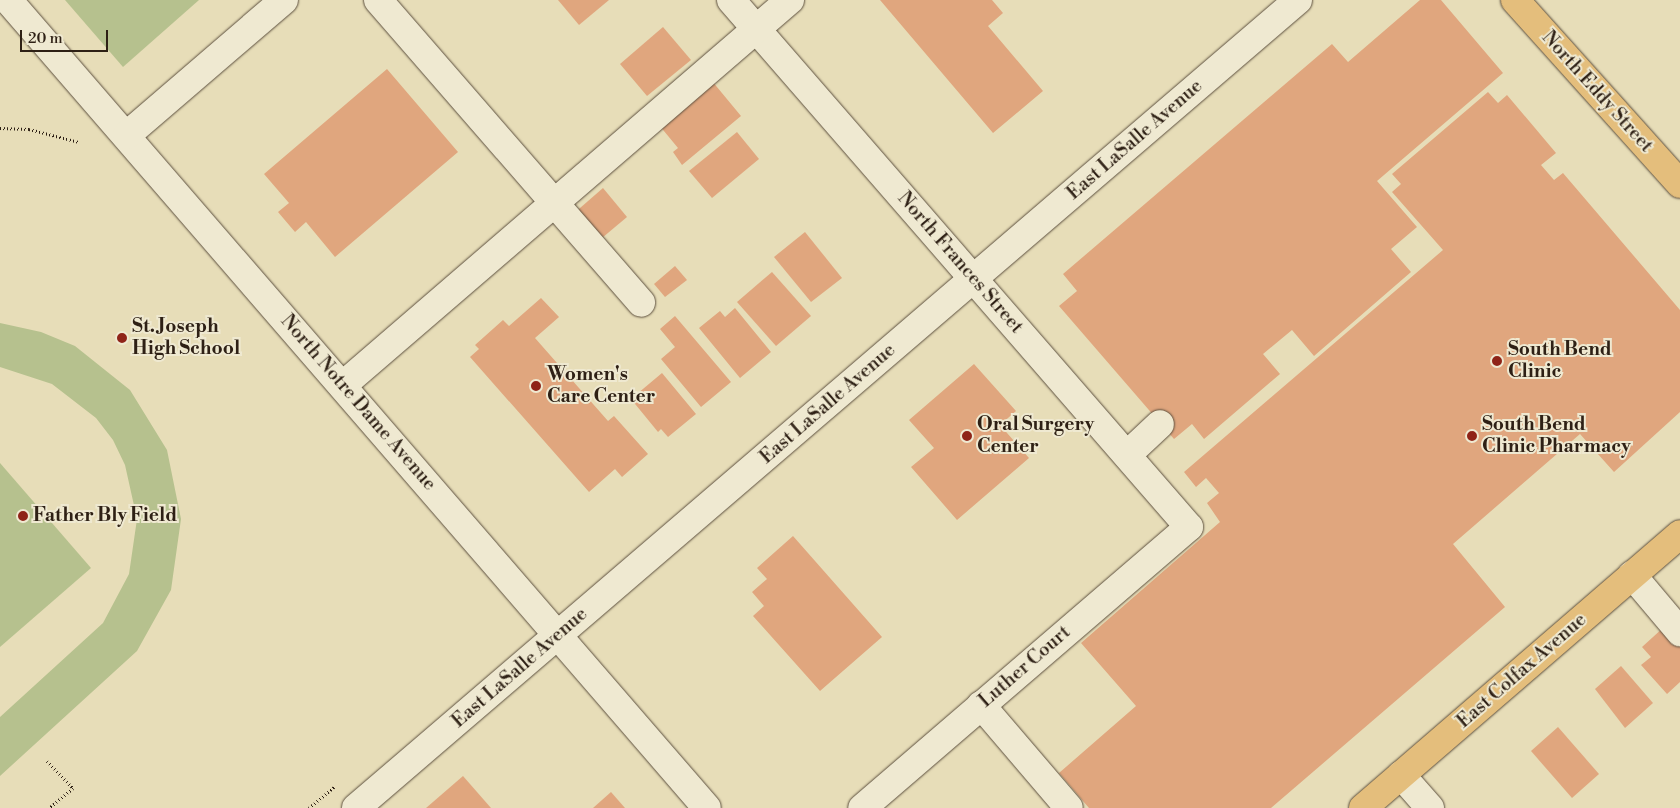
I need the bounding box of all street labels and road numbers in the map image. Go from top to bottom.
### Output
street label: North Eddy Street [1537,27,1657,157]
street label: East LaSalle Avenue [1063,75,1207,205]
street label: North Frances Street [892,188,1028,338]
street label: North Notre Dame Avenue [275,310,441,496]
street label: East LaSalle Avenue [756,339,900,469]
street label: East LaSalle Avenue [448,603,592,733]
street label: East Colfax Avenue [1453,609,1591,733]
street label: Luther Court [975,621,1075,713]

